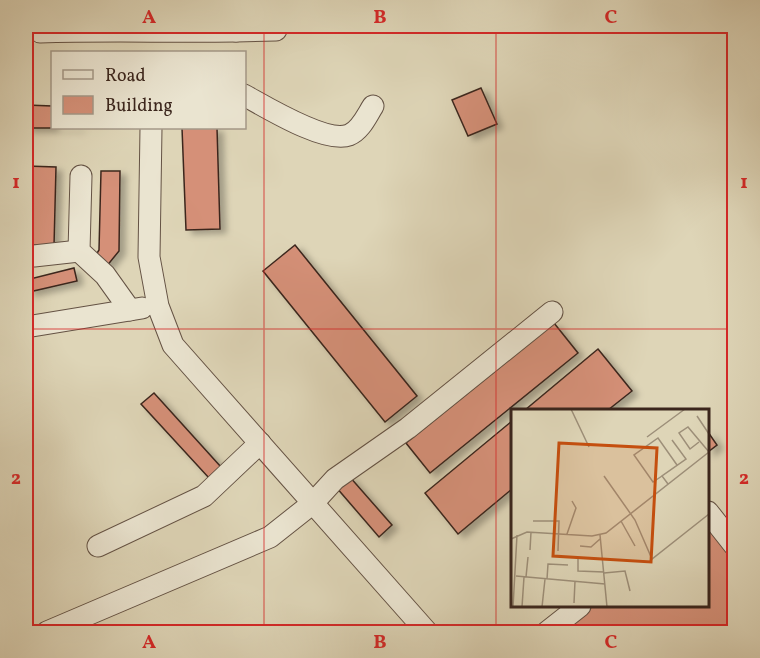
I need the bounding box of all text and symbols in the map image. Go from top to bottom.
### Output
text: A [142,4,156,32]
text: B [373,4,387,32]
text: C [605,4,618,32]
legend [51,51,246,129]
text: Road [105,64,146,89]
text: Building [105,94,173,119]
text: 1 [12,169,20,197]
text: 1 [740,169,748,197]
inset map [511,409,709,607]
text: 2 [11,465,21,493]
text: 2 [739,465,749,493]
text: A [142,629,156,657]
text: B [373,629,387,657]
text: C [605,629,618,657]

